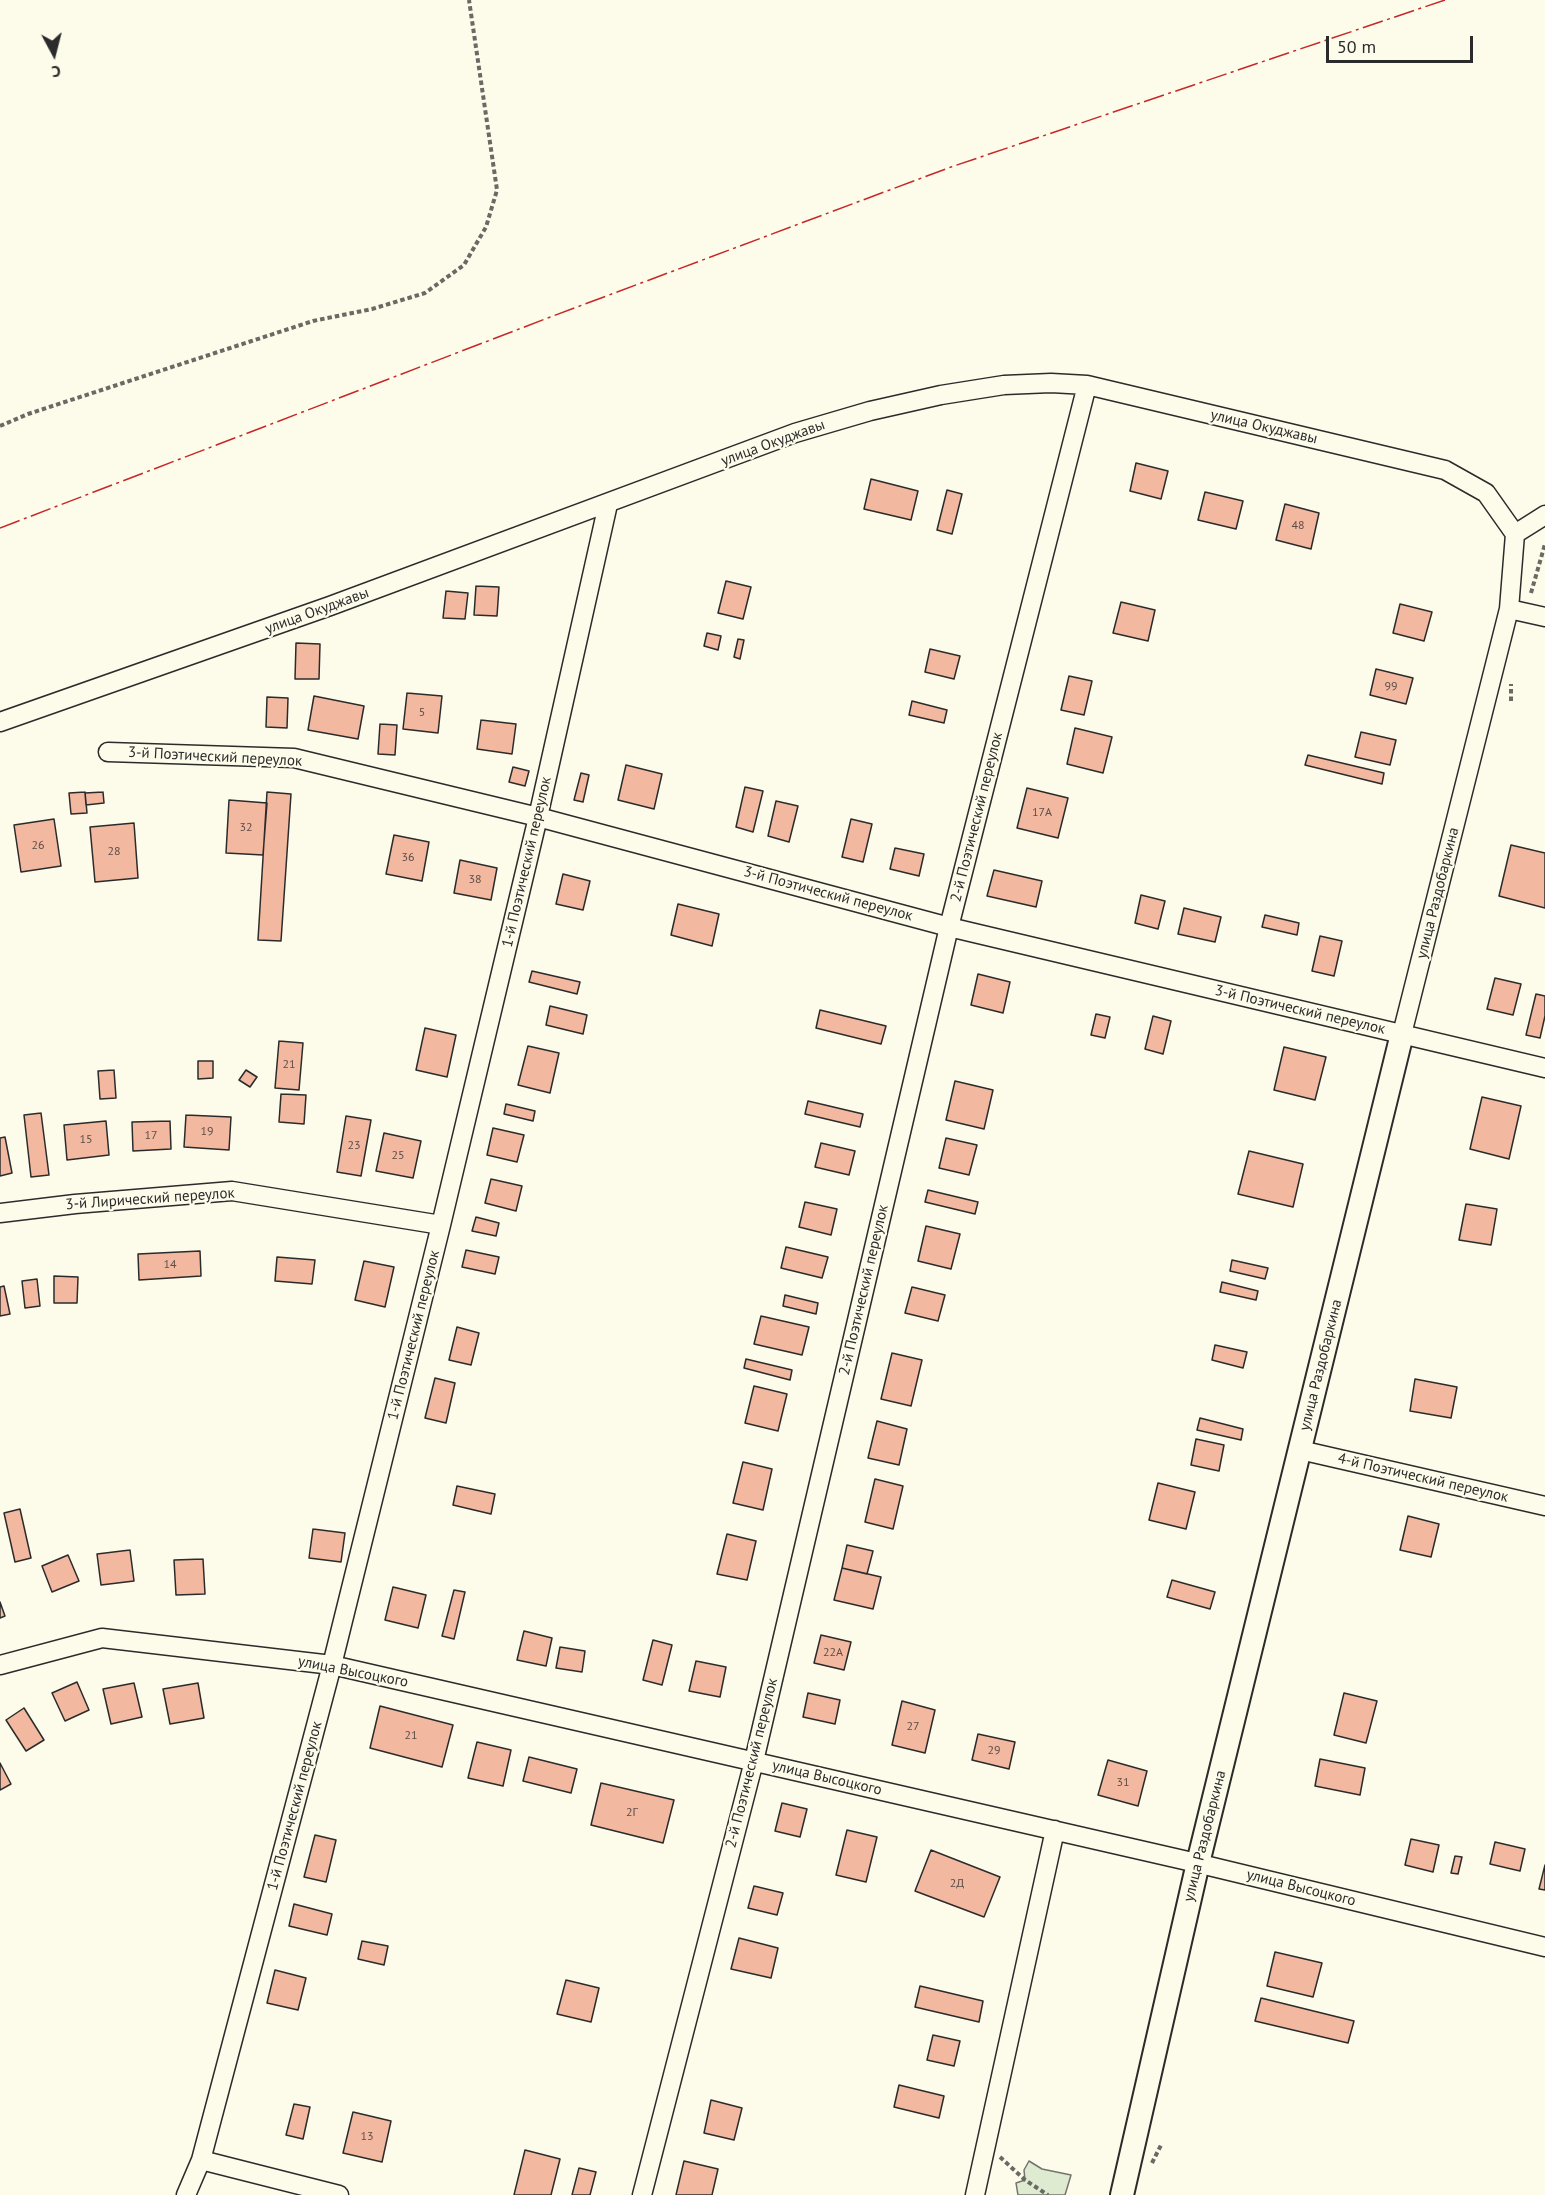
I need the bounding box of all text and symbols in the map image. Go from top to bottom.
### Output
north arrow [24,24,84,84]
scale bar [1329,24,1476,62]
text: 50 m [1337,35,1376,58]
text: С [51,61,62,82]
street label: улица Окуджавы [1209,406,1319,448]
street label: улица Окуджавы [719,416,827,470]
house number: 48 [1291,519,1305,533]
street label: улица Окуджавы [263,584,371,638]
house number: 99 [1384,680,1398,694]
house number: 5 [419,706,425,720]
street label: 2-й Поэтический переулок [947,730,1007,904]
street label: 3-й Поэтический переулок [127,743,303,771]
street label: 1-й Поэтический переулок [499,775,555,949]
house number: 17А [1032,806,1052,820]
house number: 32 [239,821,253,835]
street label: улица Раздобаркина [1413,825,1463,961]
house number: 26 [31,839,45,853]
house number: 28 [107,845,121,859]
house number: 36 [401,851,415,865]
street label: 3-й Поэтический переулок [741,863,915,925]
house number: 38 [468,873,482,887]
street label: 3-й Поэтический переулок [1213,982,1387,1038]
house number: 21 [282,1058,296,1072]
house number: 19 [200,1125,214,1139]
house number: 17 [144,1129,158,1143]
house number: 15 [79,1133,93,1147]
house number: 23 [347,1139,361,1153]
house number: 25 [391,1149,405,1163]
street label: 3-й Лирический переулок [65,1184,235,1214]
street label: 2-й Поэтический переулок [836,1203,892,1377]
street label: 1-й Поэтический переулок [384,1248,444,1422]
house number: 14 [163,1258,177,1272]
street label: улица Раздобаркина [1296,1297,1346,1433]
street label: 4-й Поэтический переулок [1336,1450,1510,1506]
house number: 22А [823,1646,843,1660]
street label: улица Высоцкого [296,1652,410,1692]
street label: 2-й Поэтический переулок [722,1676,782,1850]
street label: 1-й Поэтический переулок [264,1719,326,1893]
house number: 27 [906,1720,920,1734]
house number: 21 [404,1729,418,1743]
house number: 29 [987,1744,1001,1758]
street label: улица Высоцкого [770,1757,884,1799]
street label: улица Раздобаркина [1180,1768,1230,1904]
house number: 31 [1116,1776,1130,1790]
house number: 2Г [626,1806,638,1820]
street label: улица Высоцкого [1245,1866,1357,1910]
house number: 2Д [950,1877,964,1891]
house number: 13 [360,2130,374,2144]

